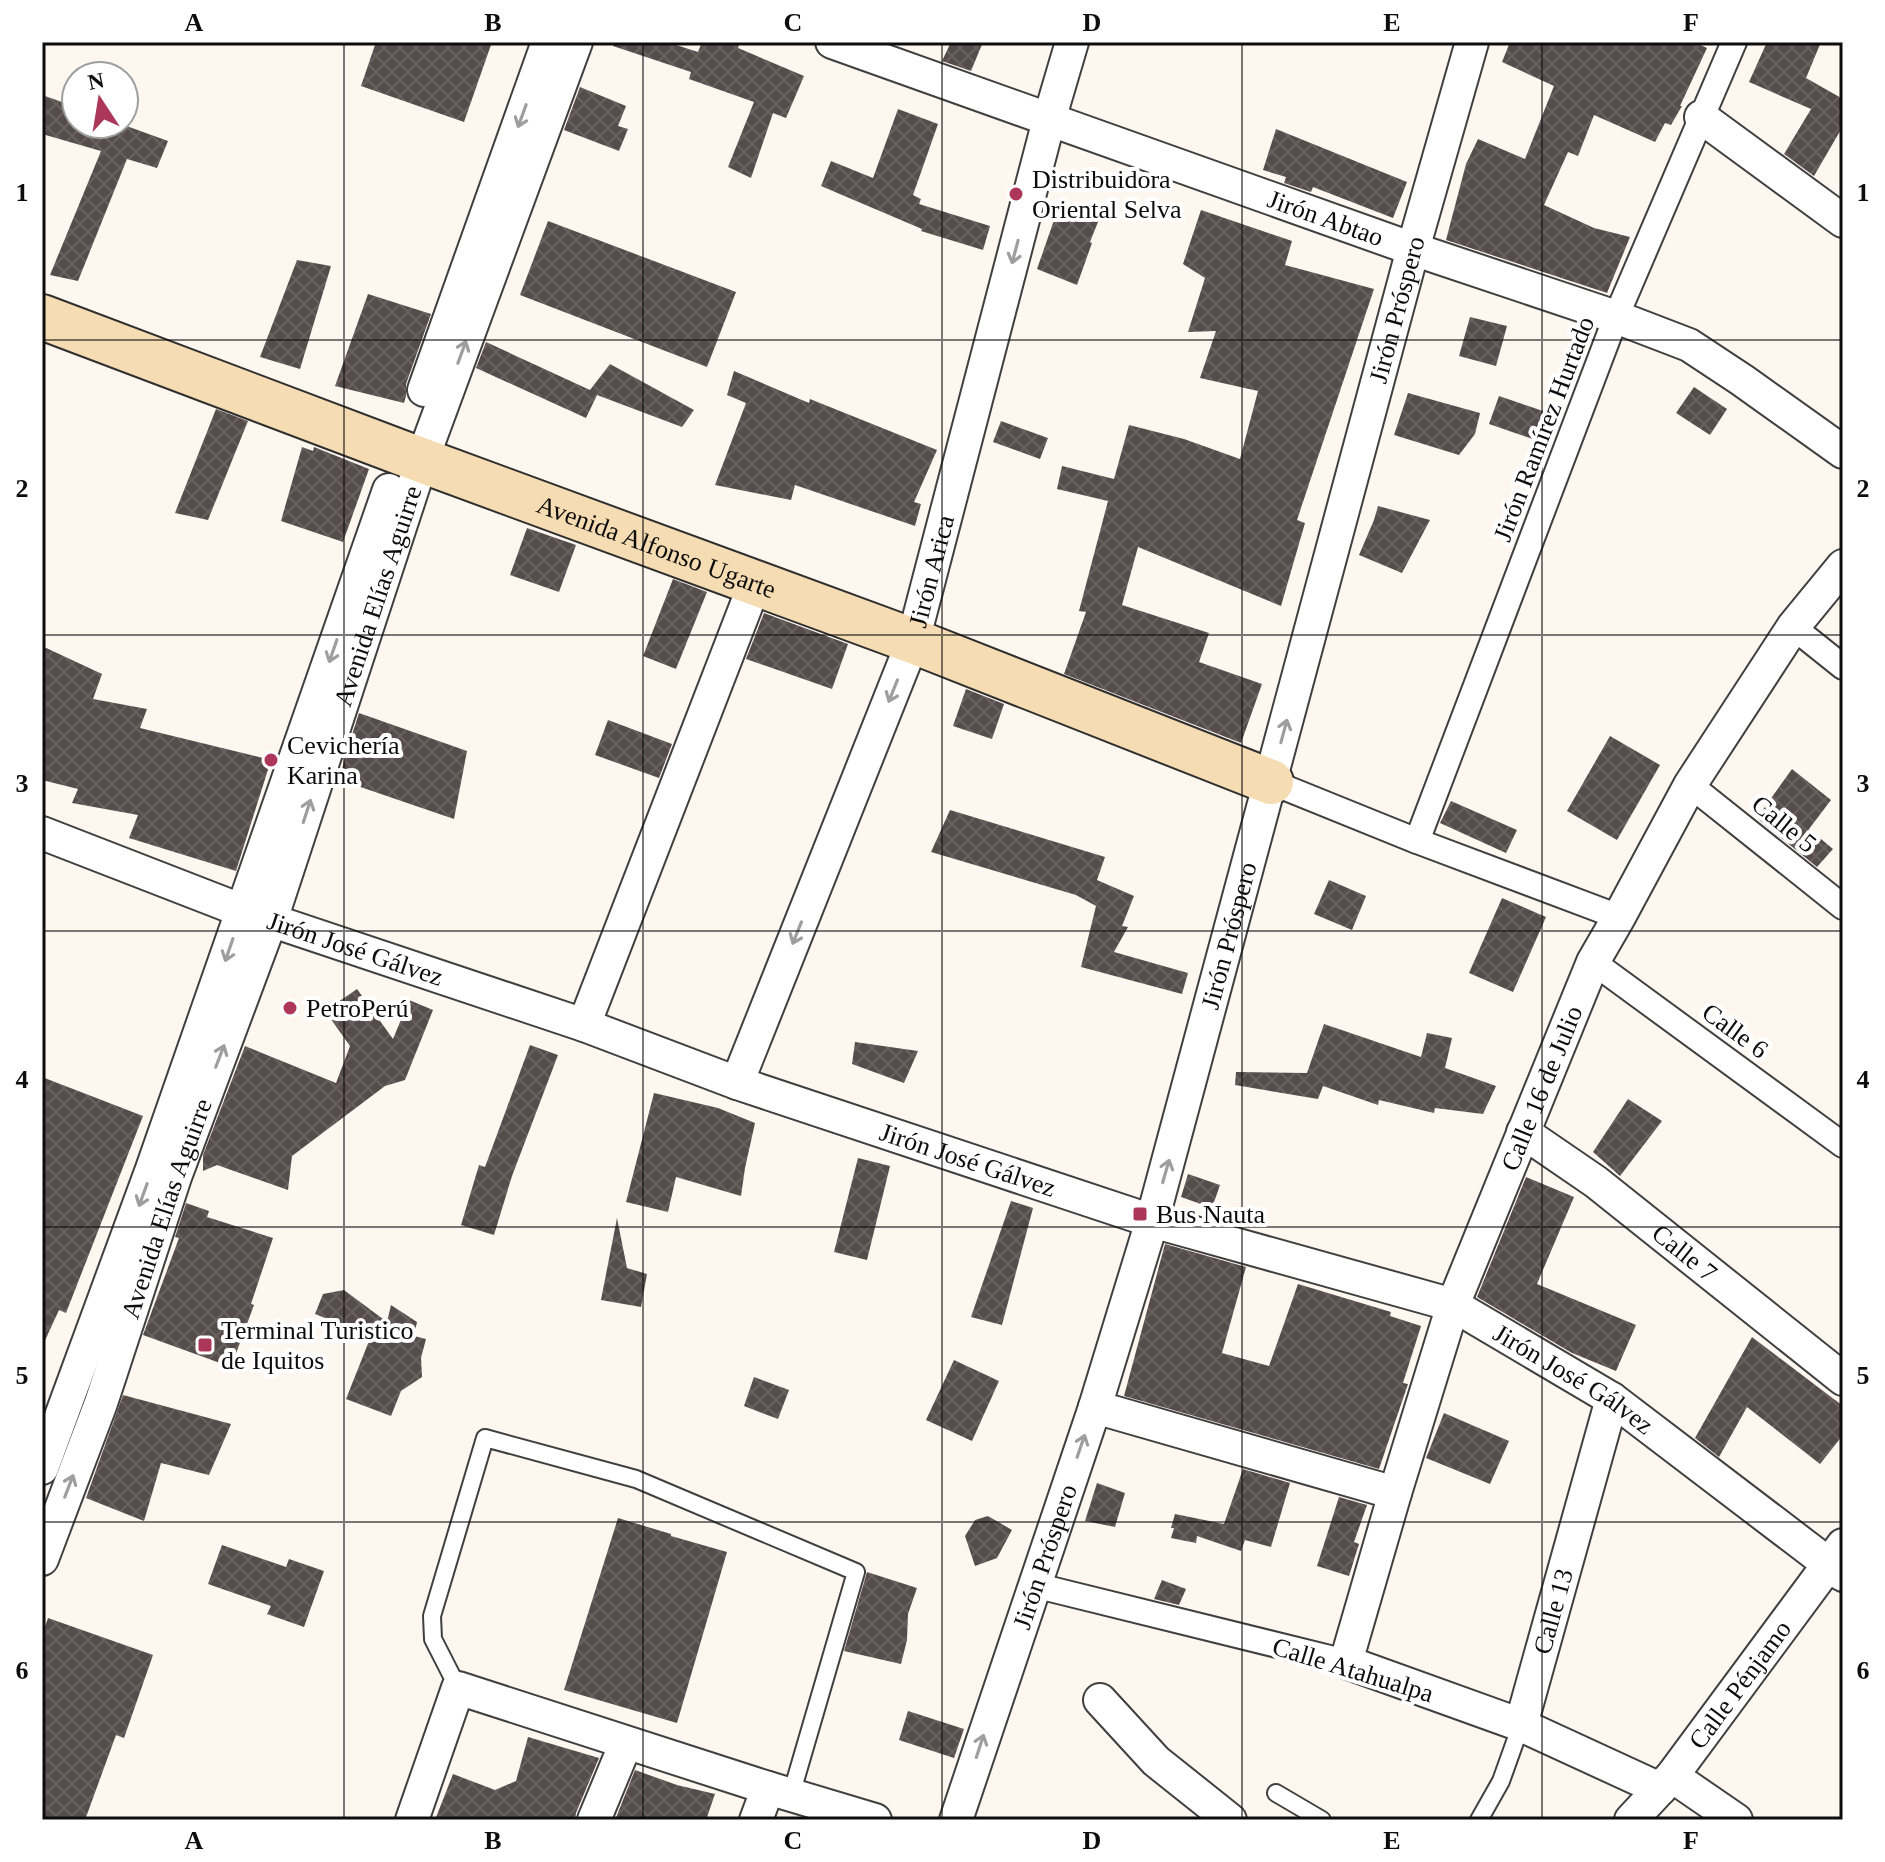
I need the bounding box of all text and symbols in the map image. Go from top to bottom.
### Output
text: A [185,8,204,37]
text: B [484,8,502,37]
text: C [784,8,802,37]
text: D [1083,8,1101,37]
text: E [1383,8,1401,37]
text: F [1683,8,1699,37]
north arrow [60,60,140,140]
text: N [86,67,106,95]
one-way arrow [513,103,528,128]
place label: Distribuidora Oriental Selva [1032,165,1182,224]
text: 1 [16,178,29,207]
text: 1 [1857,178,1870,207]
street label: Jirón Abtao [1264,184,1387,252]
marker: Distribuidora Oriental Selva [1007,185,1025,203]
street label: Jirón Próspero [1363,233,1430,386]
one-way arrow [1006,239,1021,265]
street label: Jirón Ramírez Hurtado [1488,313,1600,545]
one-way arrow [455,340,470,365]
text: 2 [16,474,29,503]
text: 2 [1857,474,1870,503]
street label: Avenida Elías Aguirre [328,482,427,710]
street label: Avenida Alfonso Ugarte [533,489,780,604]
street label: Jirón Arica [903,511,960,630]
one-way arrow [325,638,339,663]
one-way arrow [885,678,899,703]
one-way arrow [1278,718,1293,744]
place label: Cevichería Karina [287,731,400,790]
marker: Cevichería Karina [262,751,280,769]
text: 3 [16,769,29,798]
text: 3 [1857,769,1870,798]
street label: Calle 5 [1746,789,1822,859]
one-way arrow [300,798,315,823]
street label: Jirón Próspero [1195,859,1262,1012]
street label: Jirón José Gálvez [264,906,447,991]
one-way arrow [789,920,803,945]
one-way arrow [221,937,235,962]
place label: PetroPerú [306,994,409,1023]
street label: Calle 6 [1696,997,1774,1065]
marker: PetroPerú [281,999,299,1017]
street label: Calle 16 de Julio [1495,1001,1588,1175]
one-way arrow [214,1044,228,1069]
text: 4 [16,1065,29,1094]
text: 4 [1857,1065,1870,1094]
street label: Avenida Elías Aguirre [115,1094,218,1322]
street label: Jirón José Gálvez [876,1117,1059,1202]
one-way arrow [1159,1159,1174,1185]
one-way arrow [135,1182,149,1207]
place label: Bus Nauta [1156,1200,1266,1229]
marker: Bus Nauta [1131,1205,1149,1223]
street label: Calle 7 [1647,1218,1723,1287]
place label: Terminal Turistico de Iquitos [221,1316,413,1375]
street label: Jirón José Gálvez [1488,1318,1659,1440]
marker: Terminal Turistico de Iquitos [196,1336,214,1354]
text: 5 [16,1361,29,1390]
text: 5 [1857,1361,1870,1390]
one-way arrow [1075,1434,1090,1459]
one-way arrow [63,1474,77,1499]
street label: Jirón Próspero [1007,1480,1083,1633]
street label: Calle 13 [1527,1565,1578,1657]
street label: Calle Pénjamo [1683,1615,1797,1754]
street label: Calle Atahualpa [1269,1632,1437,1708]
text: 6 [16,1656,29,1685]
text: 6 [1857,1656,1870,1685]
one-way arrow [974,1734,989,1759]
text: A [185,1826,204,1855]
text: B [484,1826,502,1855]
text: C [784,1826,802,1855]
text: D [1083,1826,1101,1855]
text: E [1383,1826,1401,1855]
text: F [1683,1826,1699,1855]

